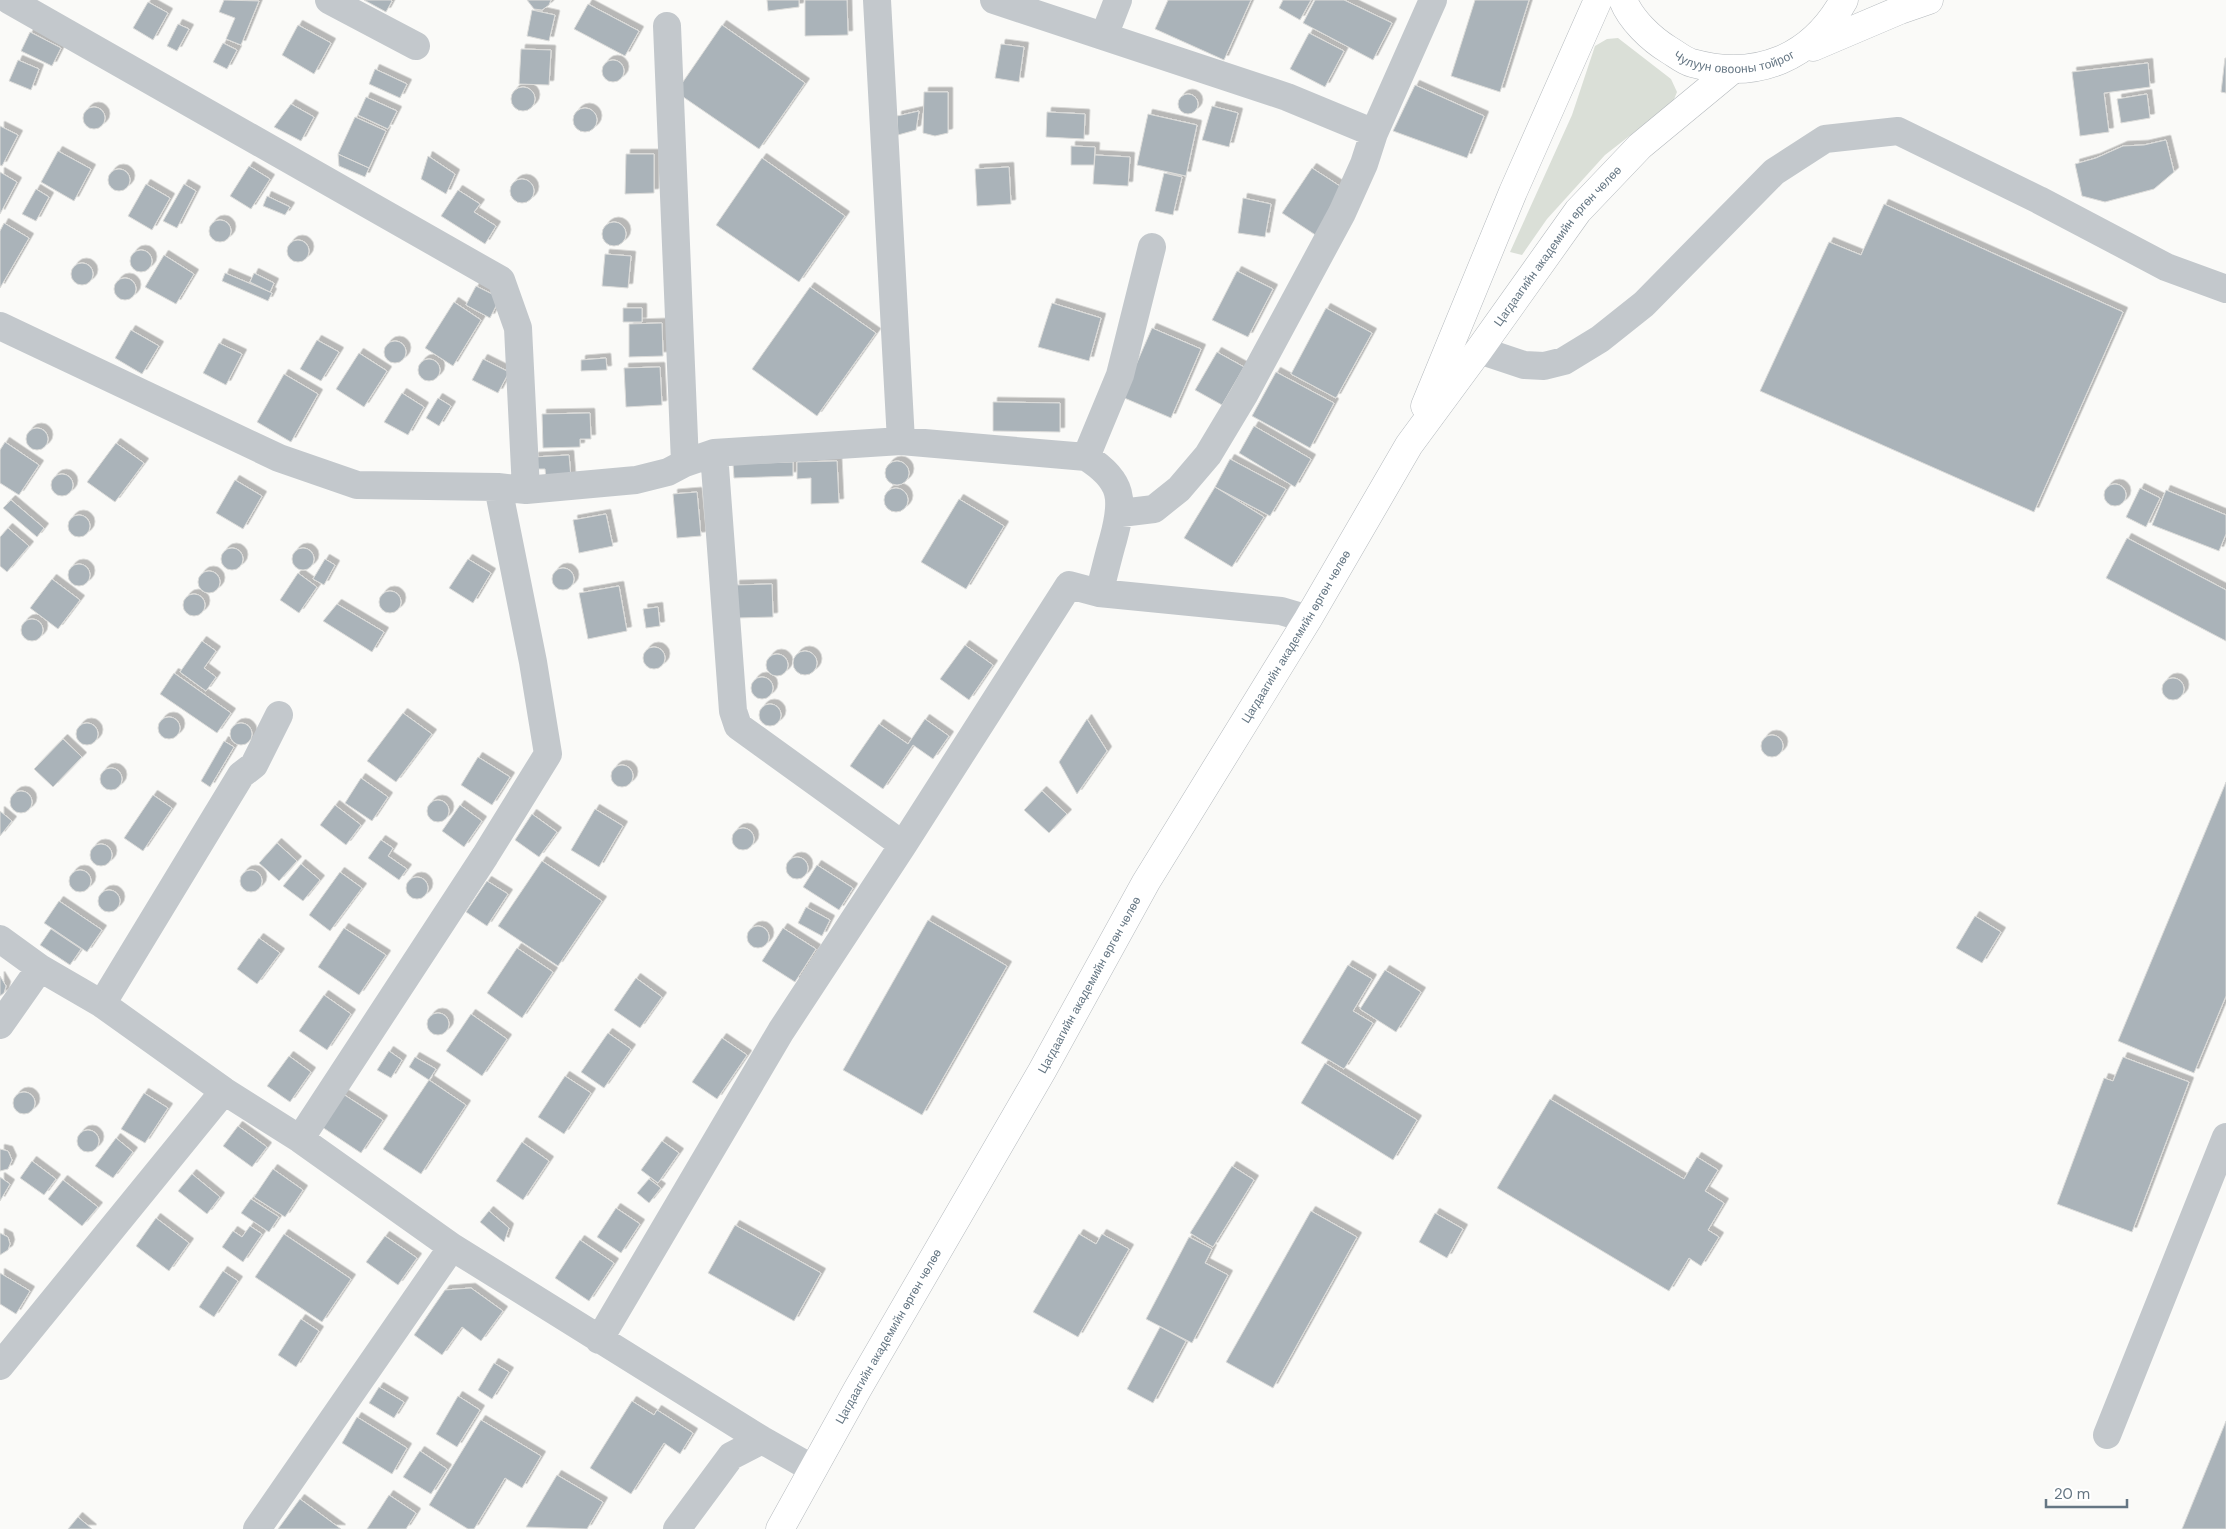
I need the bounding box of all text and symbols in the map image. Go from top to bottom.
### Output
street label: Чулуун овооны тойрог [1672,44,1796,58]
text: Чулуун овооны тойрог [1670,46,1798,77]
street label: Цагдаагийн академийн өргөн чөлөө [1490,162,1625,330]
street label: Цагдаагийн академийн өргөн чөлөө [1238,547,1354,726]
street label: Цагдаагийн академийн өргөн чөлөө [1034,893,1145,1076]
street label: Цагдаагийн академийн өргөн чөлөө [832,1246,945,1427]
scale bar [2046,1476,2127,1508]
text: 20 m [2054,1484,2090,1504]

